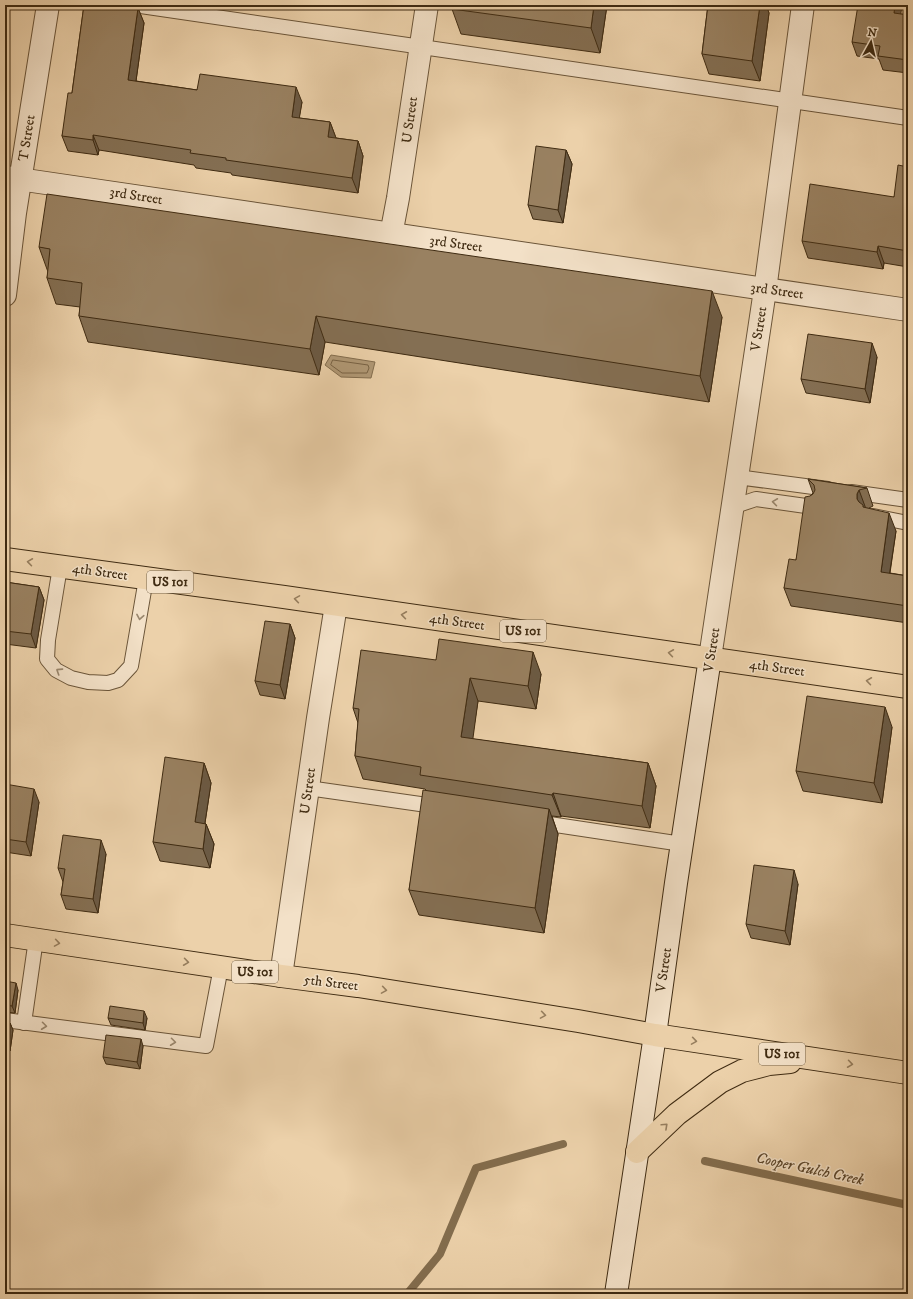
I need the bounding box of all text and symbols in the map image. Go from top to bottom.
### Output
north arrow [851,22,891,62]
text: N [867,26,878,41]
street label: U Street [398,95,422,145]
street label: T Street [14,113,40,162]
street label: 3rd Street [108,183,164,209]
street label: 3rd Street [428,231,484,257]
street label: 3rd Street [749,278,805,304]
street label: V Street [746,305,771,354]
one-way arrow [772,498,778,507]
one-way arrow [27,558,33,567]
street label: 4th Street [71,559,129,585]
road number: US 101 [147,571,193,593]
one-way arrow [294,595,300,604]
street label: 4th Street [428,609,486,635]
one-way arrow [401,611,407,620]
one-way arrow [136,614,144,620]
road number: US 101 [500,620,546,642]
street label: V Street [699,626,724,675]
one-way arrow [668,649,674,658]
street label: 4th Street [748,655,806,681]
one-way arrow [57,669,64,676]
one-way arrow [866,677,872,686]
street label: U Street [296,766,320,816]
one-way arrow [54,938,61,947]
street label: V Street [652,946,676,995]
one-way arrow [183,957,189,966]
road number: US 101 [232,961,278,983]
street label: 5th Street [303,971,360,995]
one-way arrow [381,985,387,994]
one-way arrow [540,1010,546,1019]
one-way arrow [41,1021,47,1030]
one-way arrow [691,1036,697,1045]
one-way arrow [170,1037,176,1046]
road number: US 101 [759,1043,805,1065]
one-way arrow [847,1059,853,1068]
one-way arrow [660,1123,668,1131]
water label: Cooper Gulch Creek [754,1148,866,1190]

